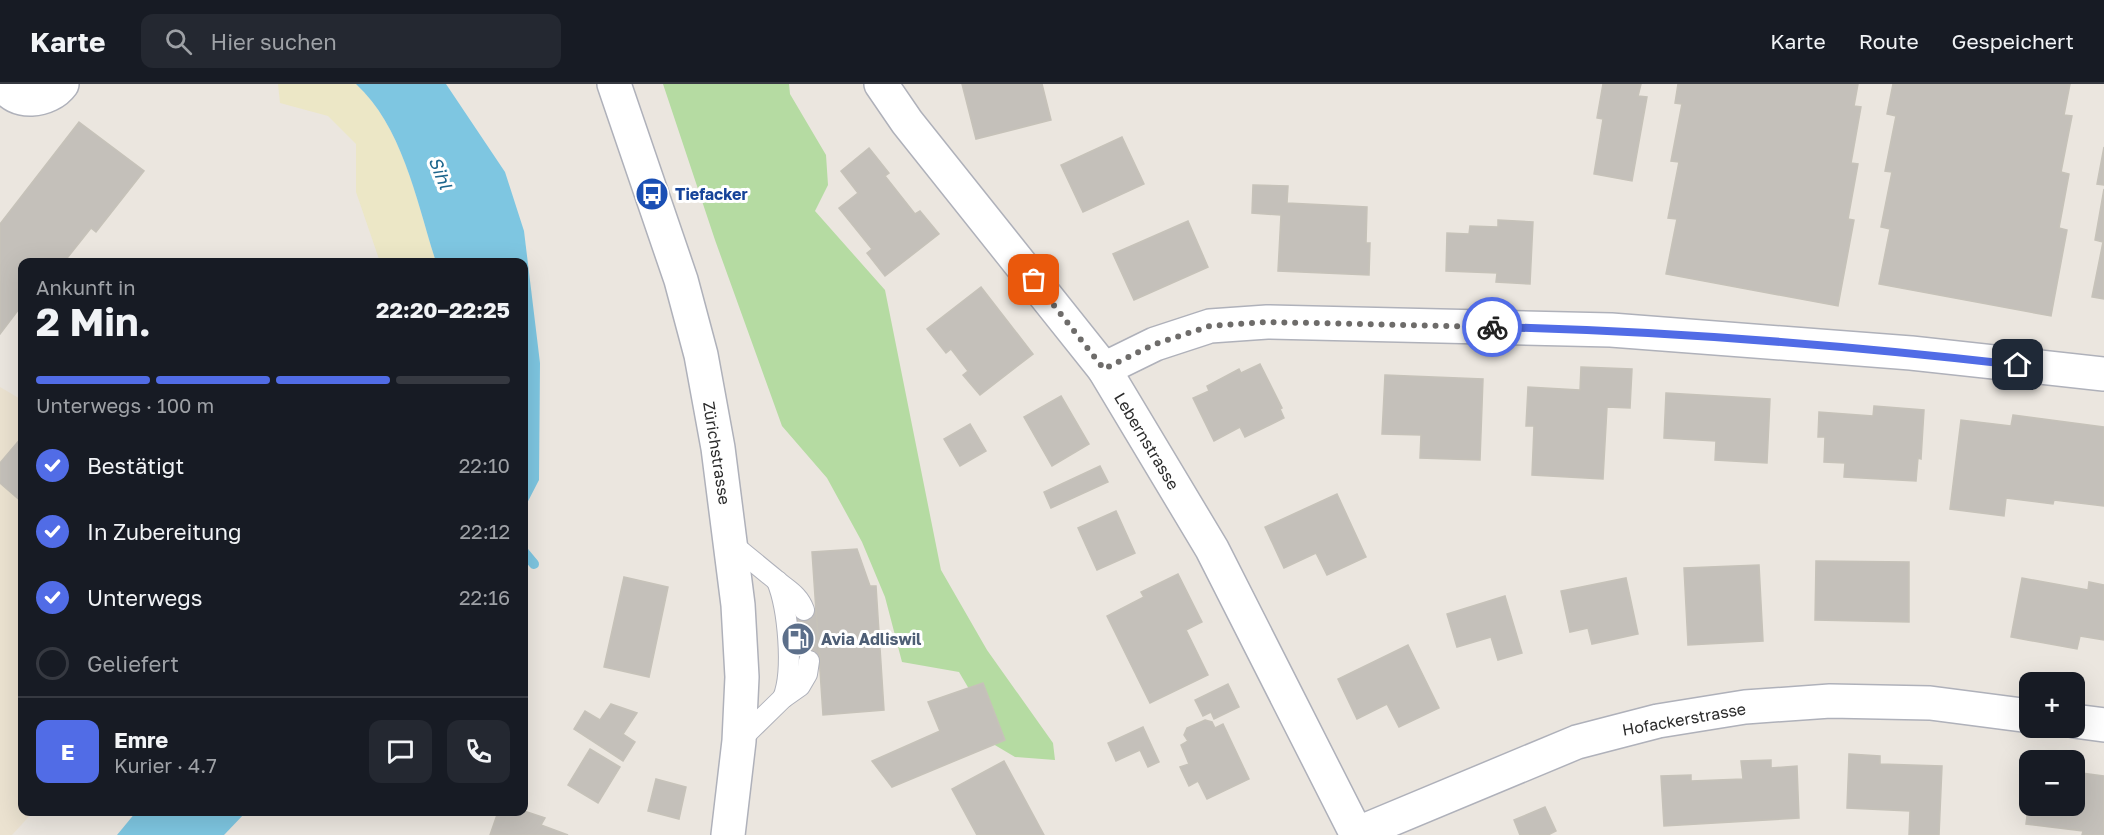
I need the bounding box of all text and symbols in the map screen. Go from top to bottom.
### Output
search box [141,14,561,68]
text: Karte [30,25,105,58]
icon: search [162,25,195,58]
text: Hier suchen [210,28,337,55]
text: Karte [1770,28,1826,54]
text: Route [1859,28,1919,54]
text: Gespeichert [1952,28,2074,54]
water label: Sihl [425,153,458,193]
bus stop icon: Tiefacker [634,176,670,212]
place label: Tiefacker [675,184,748,204]
pin [1008,254,1059,305]
icon: bag [1017,263,1050,296]
text: Ankunft in [36,275,136,299]
text: 22:20–22:25 [376,296,510,323]
courier [1462,297,1522,357]
text: 2 Min. [36,298,151,345]
icon: bike [1476,311,1509,344]
pin [1992,339,2043,390]
icon: home [2001,348,2034,381]
street label: Lebernstrasse [1110,389,1184,493]
text: Unterwegs · 100 m [36,393,214,417]
street label: Zürichstrasse [699,400,735,506]
icon: check [36,449,69,482]
text: Bestätigt [87,452,184,479]
text: 22:10 [459,453,510,477]
icon: check [36,515,69,548]
text: In Zubereitung [87,518,242,545]
text: 22:12 [460,519,510,543]
icon: check [36,581,69,614]
text: Unterwegs [87,584,203,611]
text: 22:16 [459,585,510,609]
fuel station icon: Avia Adliswil [780,621,816,657]
place label: Avia Adliswil [821,629,922,649]
text: Geliefert [87,650,179,677]
map controls [2019,672,2085,816]
button: + [2019,672,2085,738]
street label: Hofackerstrasse [1621,698,1747,740]
button: chat [369,720,432,783]
button: phone [447,720,510,783]
text: Emre [114,726,168,753]
text: E [61,738,74,765]
button: − [2019,750,2085,816]
text: Kurier · 4.7 [114,753,217,777]

